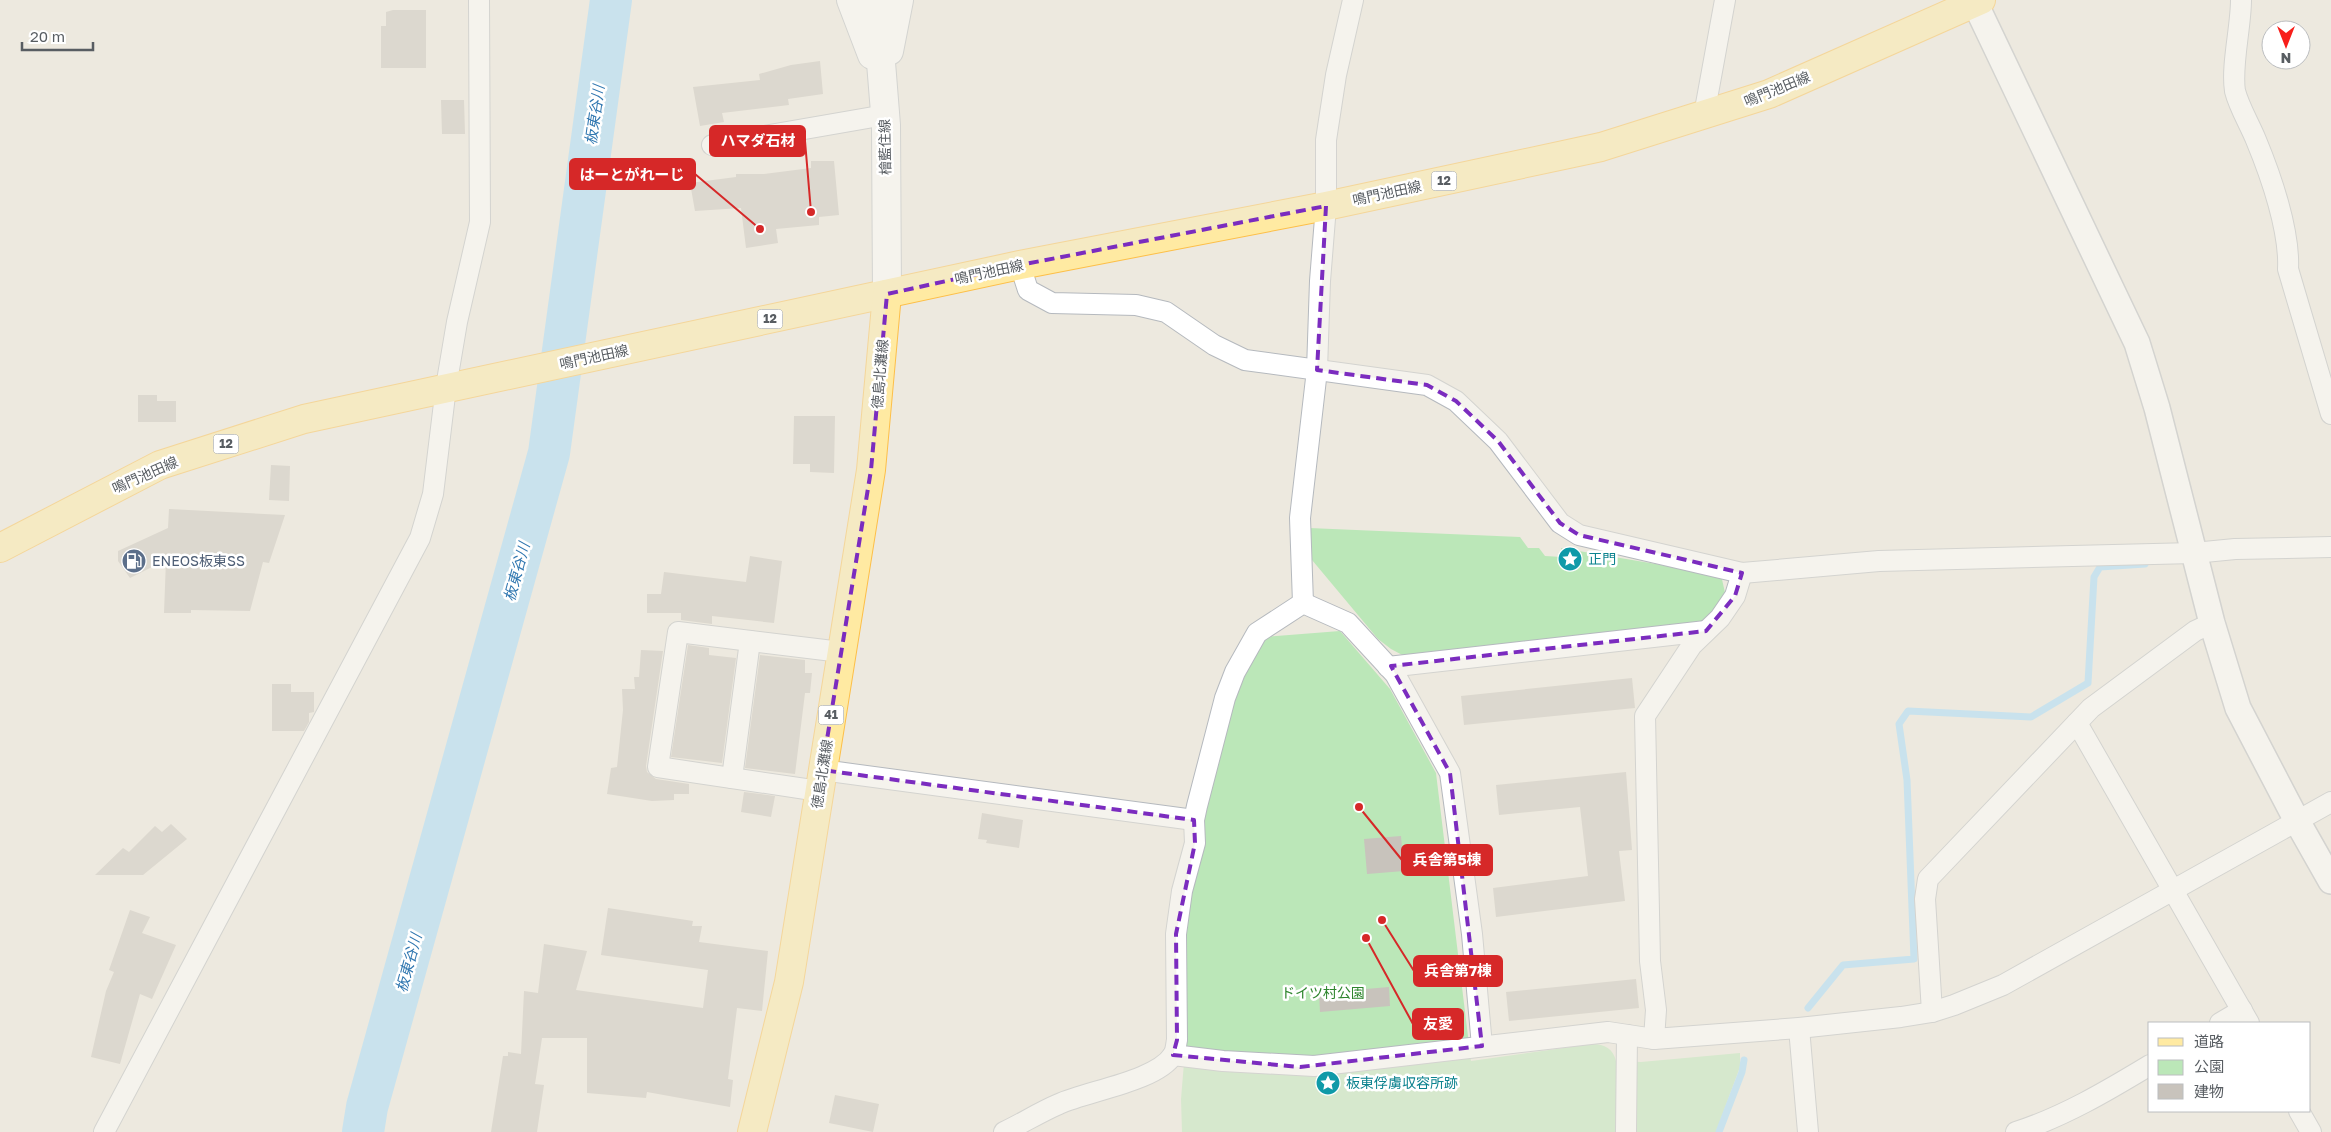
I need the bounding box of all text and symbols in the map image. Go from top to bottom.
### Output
scale bar [22,20,94,52]
north arrow [2261,20,2311,70]
text: 20 m [30,27,65,45]
text: N [2281,50,2291,67]
street label: 鳴門池田線 [1741,68,1812,110]
water label: 板東谷川 [581,82,607,146]
street label: 檜藍住線 [876,119,893,175]
callout: ハマダ石材 [710,126,805,156]
text: ハマダ石材 [720,131,796,149]
callout: はーとがれーじ [570,159,695,189]
text: はーとがれーじ [579,165,685,183]
road number: 12 [1432,172,1456,190]
street label: 鳴門池田線 [1351,177,1423,208]
street label: 鳴門池田線 [953,256,1025,287]
road number: 12 [758,310,782,328]
street label: 徳島北灘線 [868,338,891,410]
street label: 鳴門池田線 [558,341,630,372]
road number: 12 [214,434,238,454]
street label: 鳴門池田線 [109,453,180,497]
water label: 板東谷川 [500,539,533,603]
place icon: 正門 [1557,546,1583,572]
fuel station icon: ENEOS板東SS [121,548,147,574]
place label: 正門 [1588,550,1616,567]
place label: ENEOS板東SS [152,552,245,569]
road number: 41 [818,706,844,724]
street label: 徳島北灘線 [808,738,835,810]
callout: 兵舎第5棟 [1402,845,1492,875]
text: 兵舎第5棟 [1412,850,1482,868]
water label: 板東谷川 [392,930,425,994]
callout: 兵舎第7棟 [1414,956,1502,986]
text: 兵舎第7棟 [1424,961,1492,979]
park label: ドイツ村公園 [1281,984,1365,1001]
callout: 友愛 [1413,1009,1463,1039]
text: 友愛 [1423,1014,1453,1032]
legend [2148,1022,2311,1112]
text: 道路 [2194,1032,2224,1050]
text: 公園 [2194,1057,2224,1075]
place icon: 板東俘虜収容所跡 [1315,1070,1341,1096]
place label: 板東俘虜収容所跡 [1346,1074,1458,1091]
text: 建物 [2194,1082,2224,1100]

